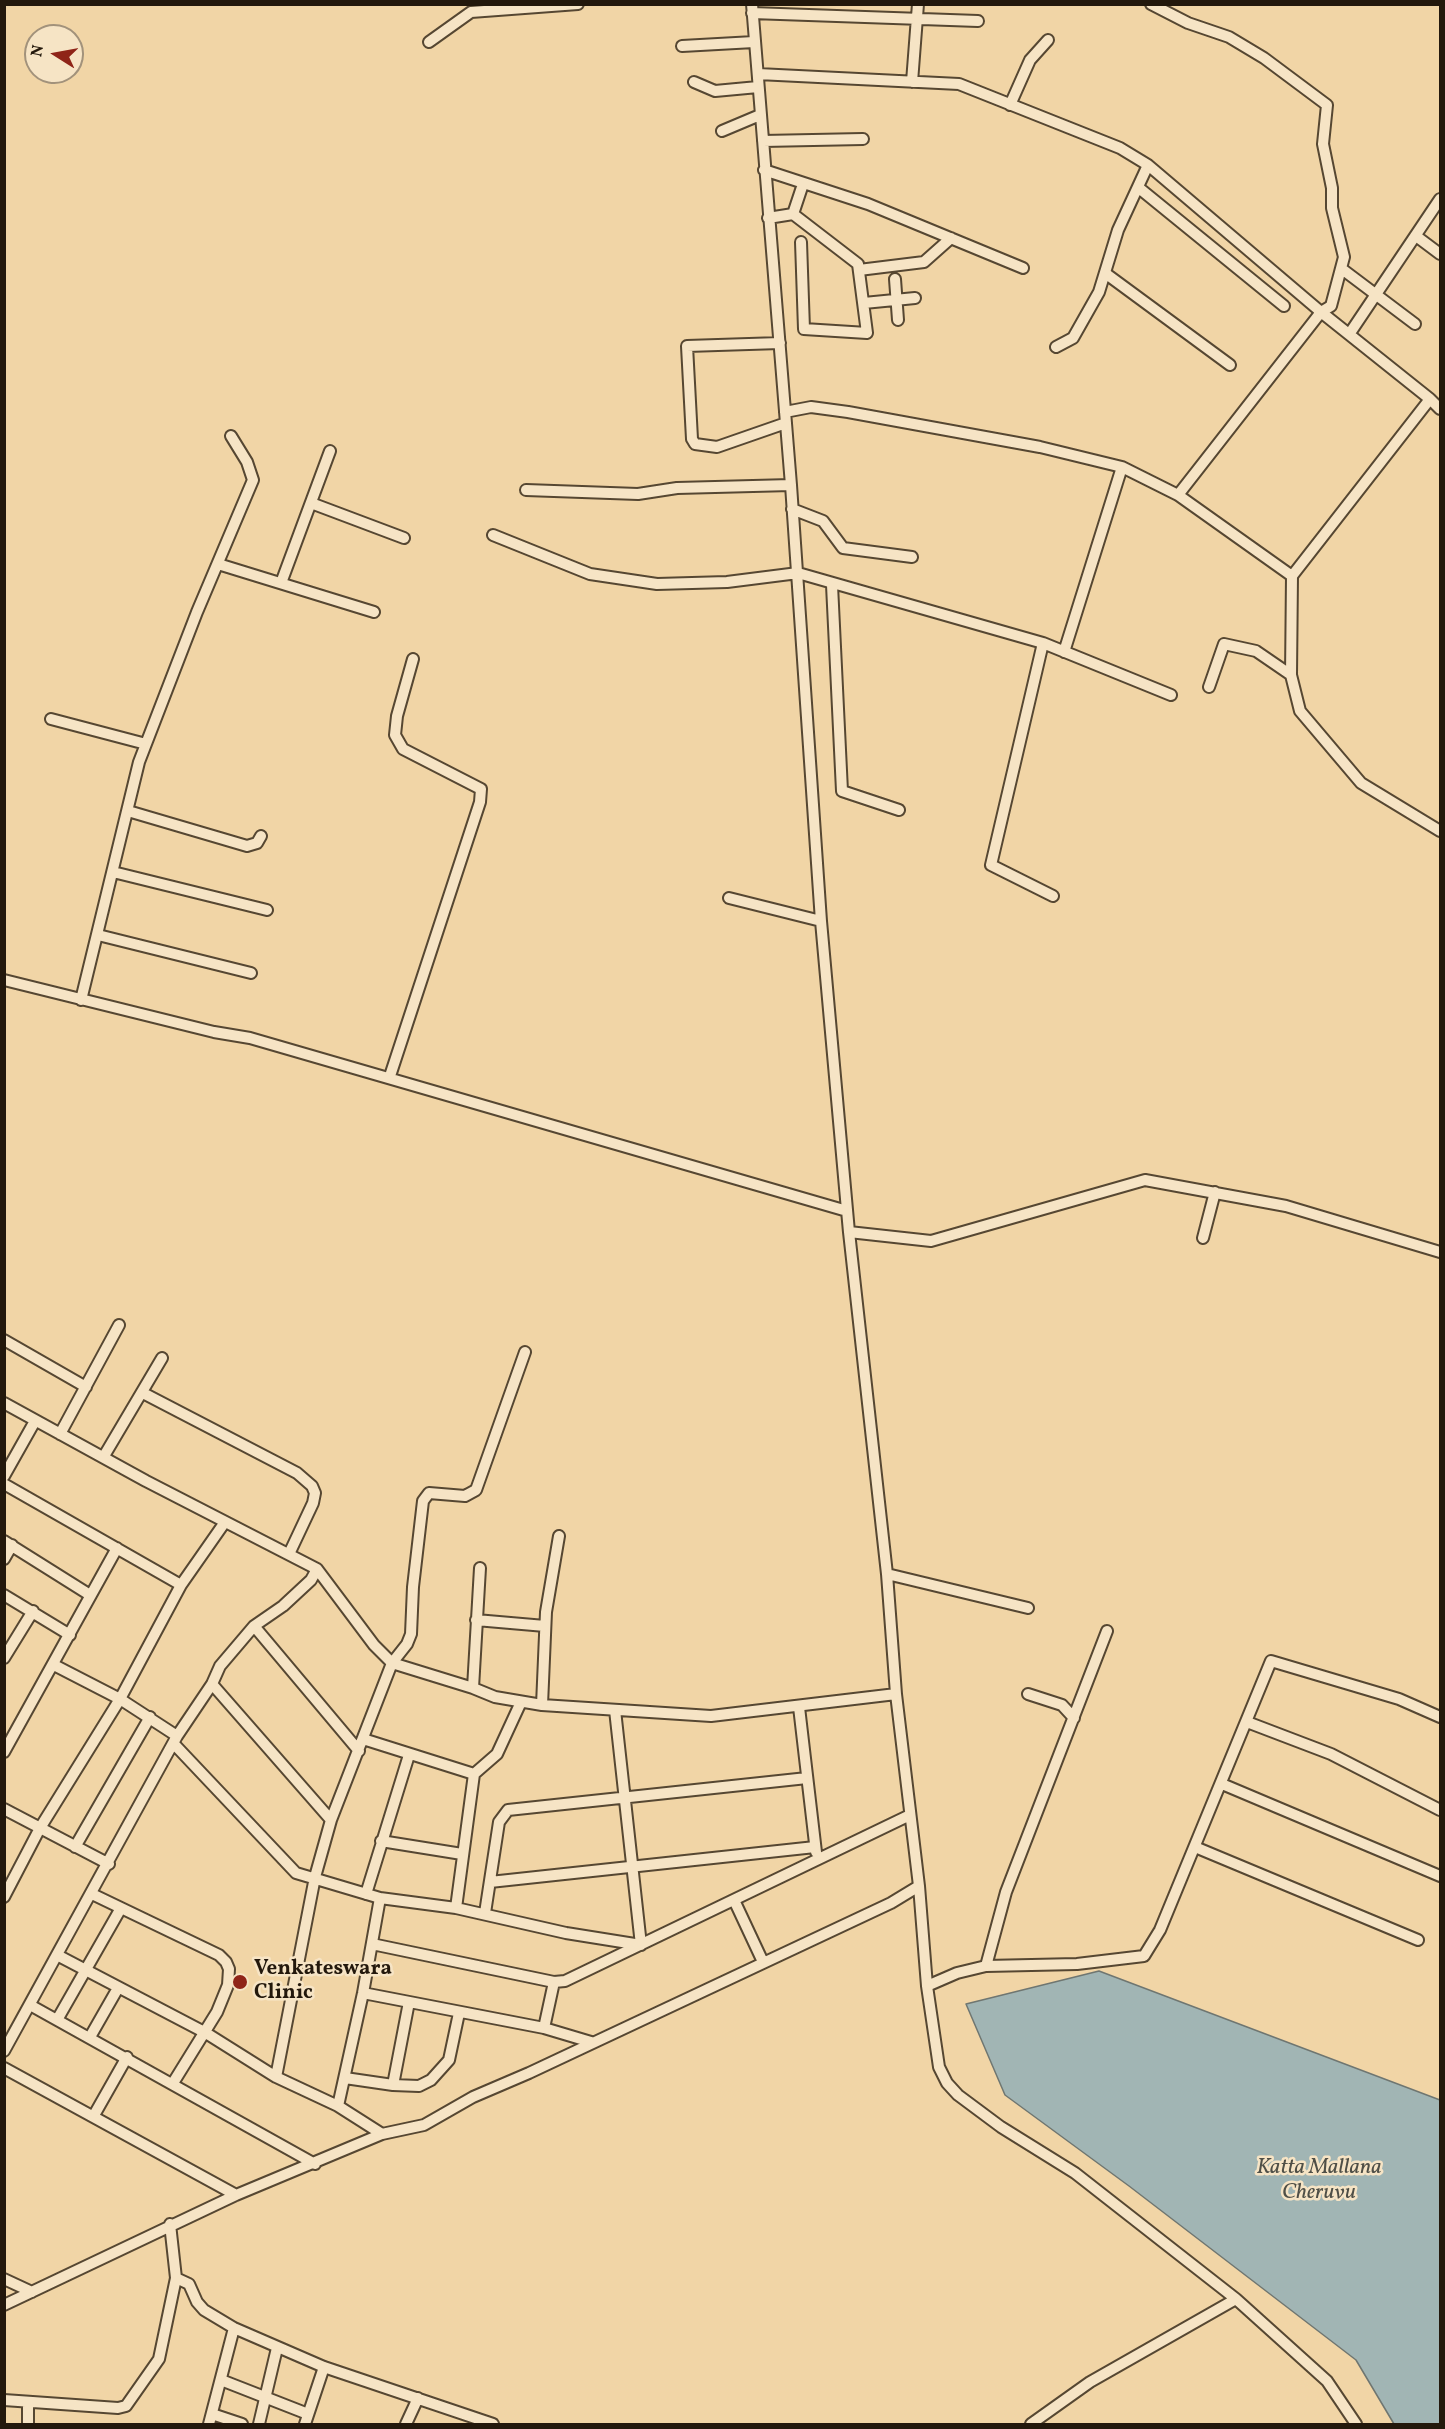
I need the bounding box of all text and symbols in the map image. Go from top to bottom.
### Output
north arrow [24,24,84,84]
text: N [26,43,50,59]
place label: Venkateswara Clinic [254,1957,392,2007]
marker: Venkateswara Clinic [231,1973,249,1991]
water label: Katta Mallana Cheruvu [1256,2156,1382,2208]

